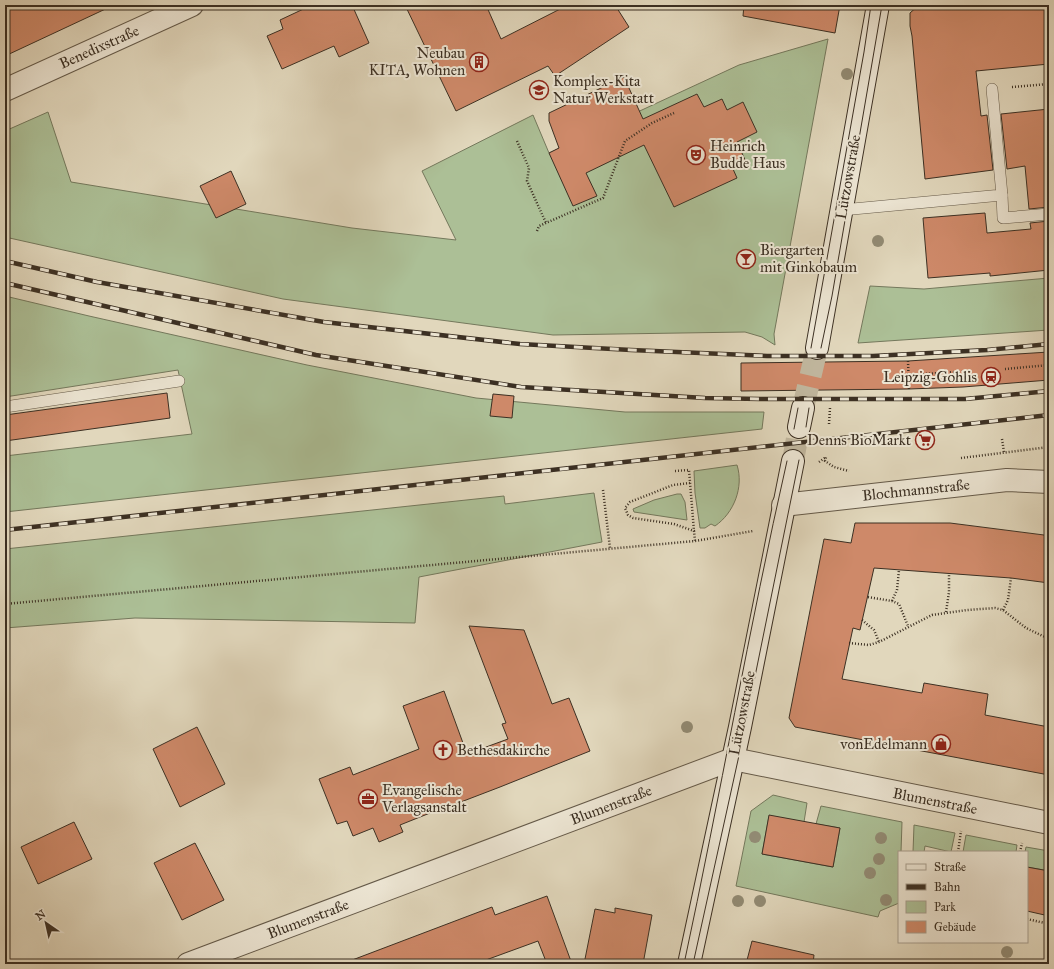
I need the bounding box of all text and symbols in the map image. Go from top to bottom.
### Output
street label: Benedixstraße [56,21,142,73]
place label: Neubau KITA, Wohnen [369,44,465,79]
building icon: Neubau KITA, Wohnen [468,51,490,73]
place label: Komplex-Kita Natur Werkstatt [553,72,655,107]
school or university icon: Komplex-Kita Natur Werkstatt [528,79,550,101]
street label: Lützowstraße [832,133,864,221]
place label: Heinrich Budde Haus [710,137,785,172]
theatre icon: Heinrich Budde Haus [685,144,707,166]
place label: Biergarten mit Ginkobaum [760,241,857,276]
bar icon: Biergarten mit Ginkobaum [735,248,757,270]
station icon: Leipzig-Gohlis [980,366,1002,388]
place label: Leipzig-Gohlis [883,368,977,386]
supermarket icon: Denns BioMarkt [914,429,936,451]
place label: Denns BioMarkt [807,431,912,449]
street label: Blochmannstraße [861,475,971,505]
street label: Lützowstraße [725,669,759,757]
shop icon: vonEdelmann [930,733,952,755]
place label: vonEdelmann [839,735,927,753]
church icon: Bethesdakirche [432,739,454,761]
place label: Bethesdakirche [457,741,550,759]
place label: Evangelische Verlagsanstalt [381,781,468,816]
street label: Blumenstraße [568,781,654,829]
street label: Blumenstraße [891,784,979,818]
office icon: Evangelische Verlagsanstalt [357,788,379,810]
legend [898,851,1028,943]
text: Straße [934,860,966,874]
text: Bahn [934,880,961,894]
street label: Blumenstraße [265,895,351,943]
text: Park [934,900,956,914]
north arrow [26,903,66,943]
text: N [33,907,49,923]
text: Gebäude [934,920,976,934]

